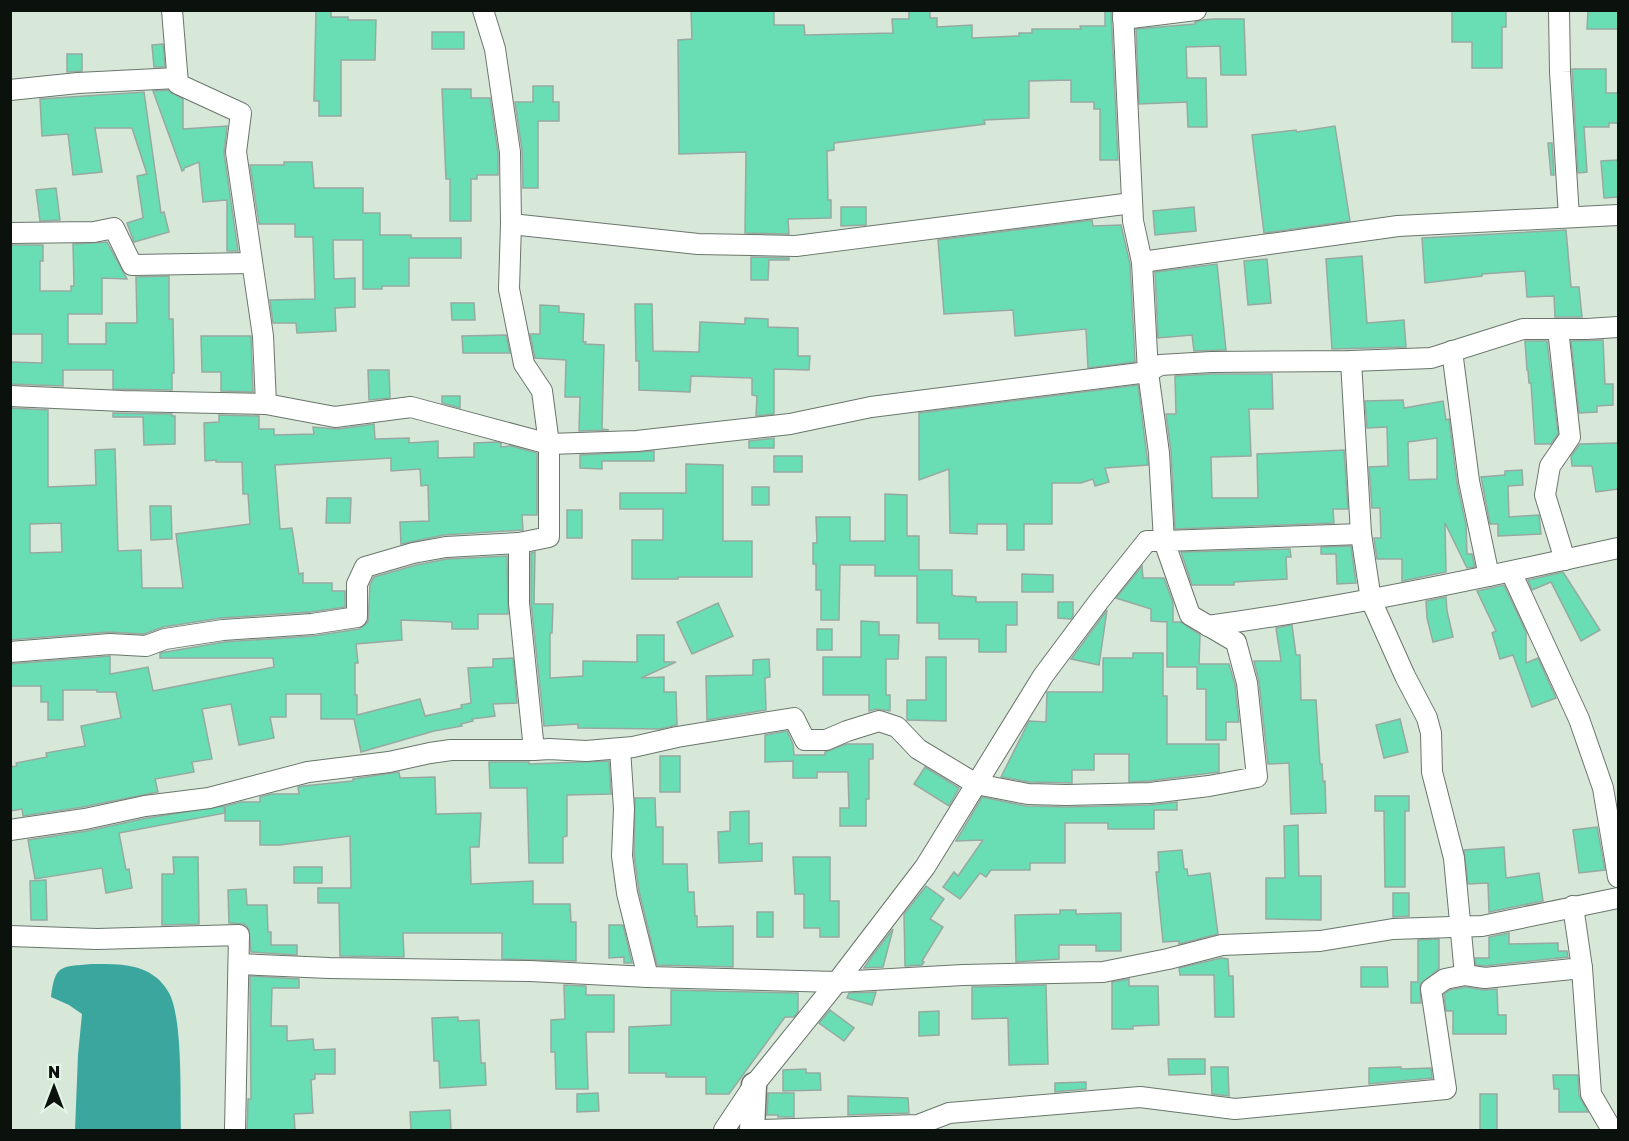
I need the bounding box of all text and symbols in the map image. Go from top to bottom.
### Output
north arrow [24,1057,84,1117]
text: N [48,1062,60,1082]

